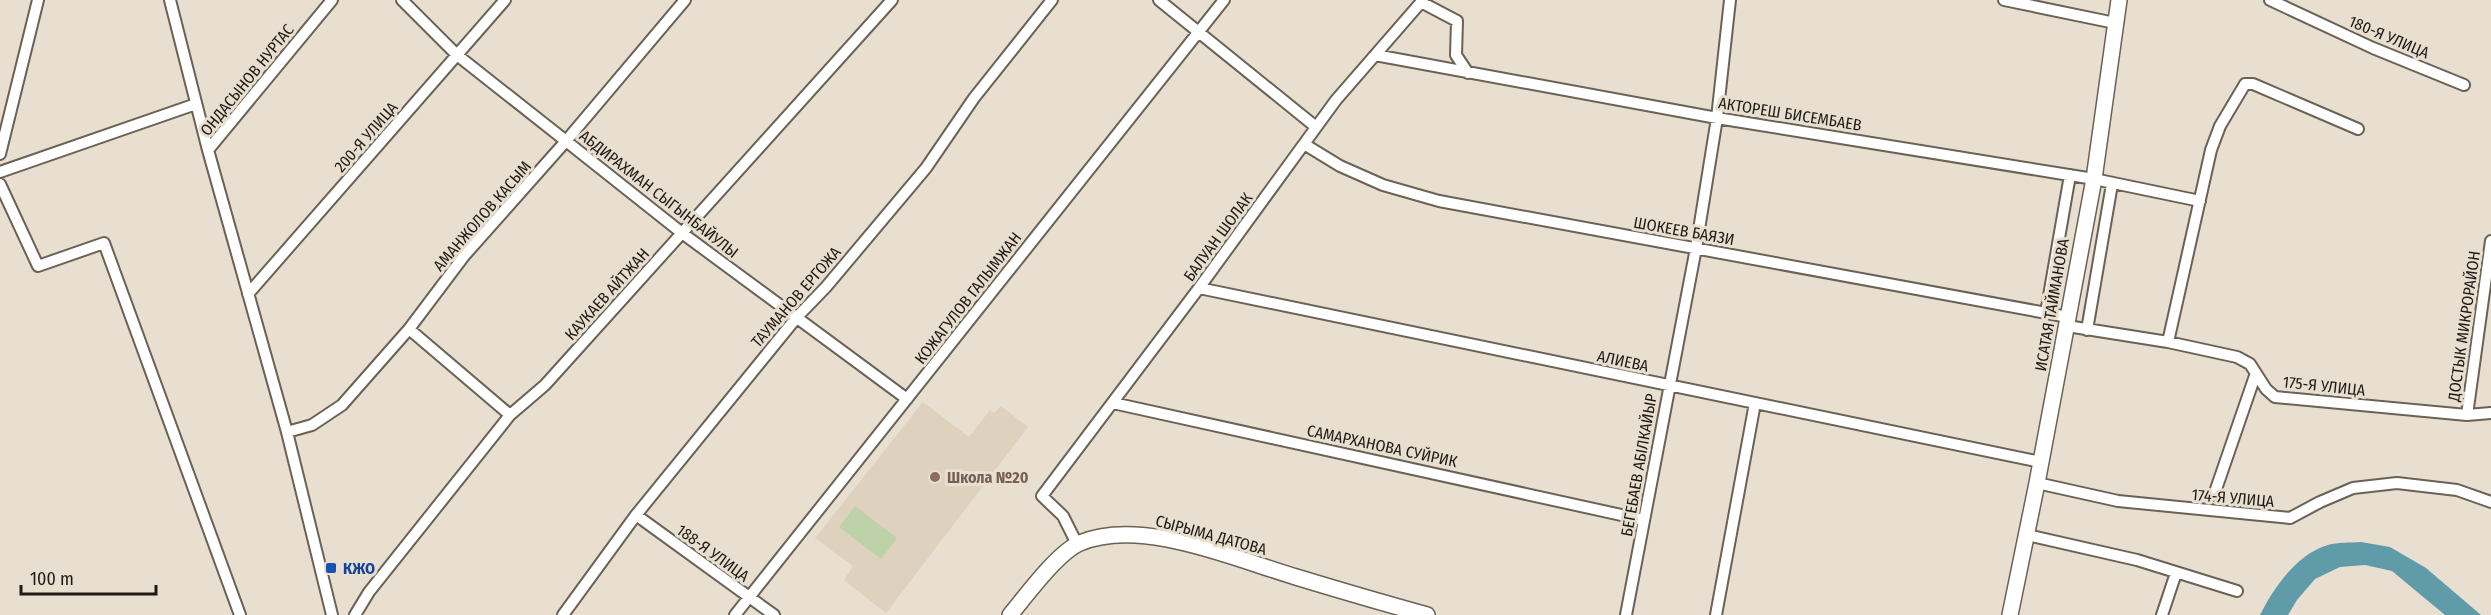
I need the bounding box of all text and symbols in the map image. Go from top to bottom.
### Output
street label: 180-Я УЛИЦА [2346,12,2433,63]
street label: ОНДАСЫНОВ НУРТАС [196,21,298,139]
street label: АКТОРЕШ БИСЕМБАЕВ [1717,93,1863,135]
street label: 200-Я УЛИЦА [330,98,402,176]
street label: АБДИРАХМАН СЫГЫНБАЙУЛЫ [576,126,742,262]
street label: АМАНЖОЛОВ КАСЫМ [429,157,535,275]
street label: БАЛУАН ШОЛАК [1180,189,1257,285]
street label: ШОКЕЕВ БАЯЗИ [1632,213,1736,249]
street label: КОЖАГУЛОВ ГАЛЫМЖАН [911,228,1025,368]
street label: ИСАТАЯ ТАЙМАНОВА [2031,237,2073,373]
street label: ТАУМАНОВ ЕРГОЖА [747,242,845,351]
street label: КАУКАЕВ АЙТЖАН [561,244,653,344]
street label: ДОСТЫК МИКРОРАЙОН [2444,250,2484,403]
street label: АЛИЕВА [1596,346,1651,376]
street label: 175-Я УЛИЦА [2282,372,2367,400]
street label: БЕГЕБАЕВ АБІЛКАЙЫР [1617,392,1661,538]
street label: САМАРХАНОВА СУЙРИК [1305,421,1459,471]
place label: Школа №20 [947,468,1029,487]
marker: Школа №20 [928,470,942,484]
street label: 174-Я УЛИЦА [2191,485,2276,511]
street label: СЫРЫМА ДАТОВА [1153,511,1269,559]
street label: 188-Я УЛИЦА [673,520,753,586]
scale bar [21,558,156,596]
place label: КЖО [343,559,375,578]
marker: КЖО [324,561,338,575]
text: 100 m [30,568,74,590]

